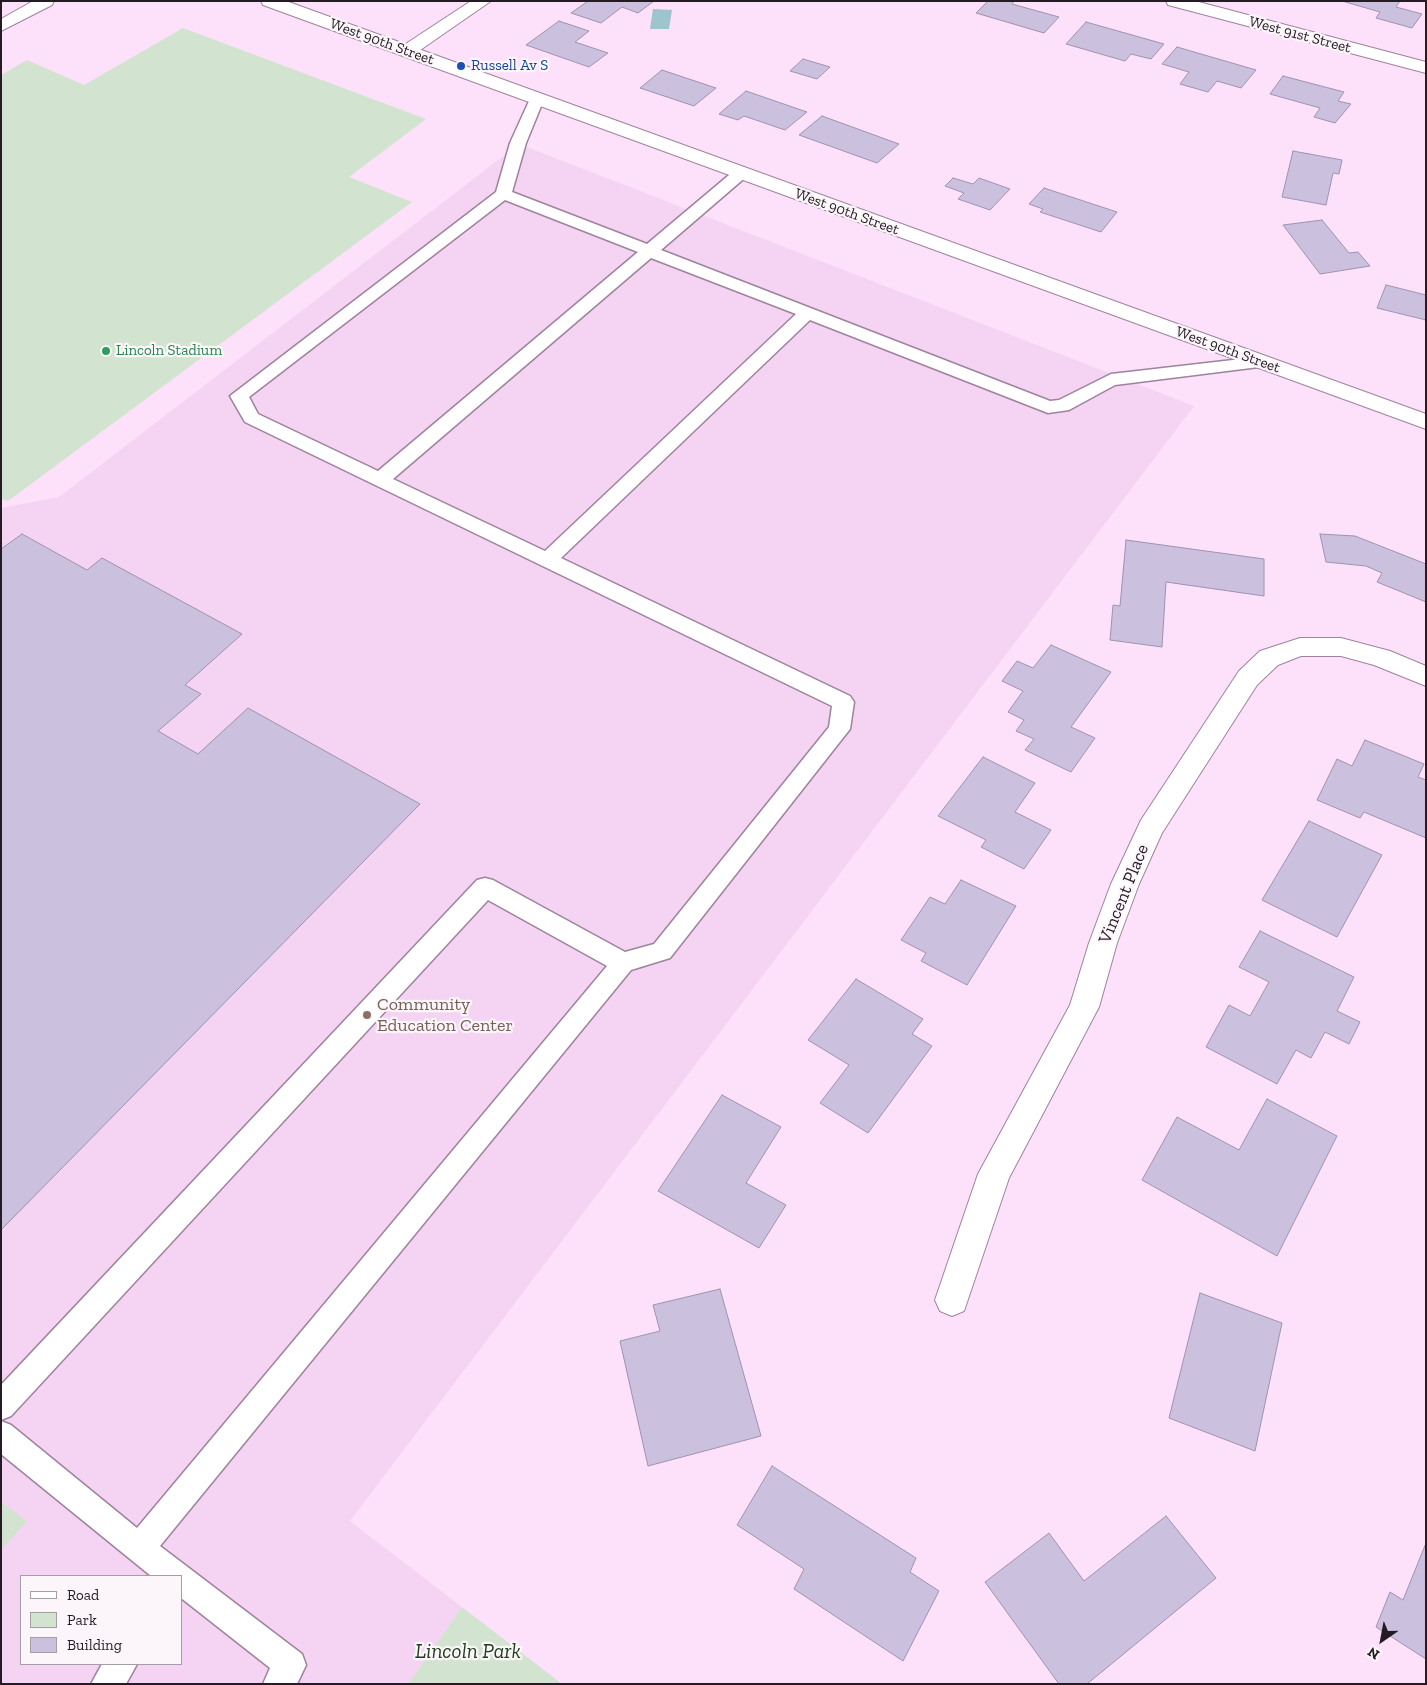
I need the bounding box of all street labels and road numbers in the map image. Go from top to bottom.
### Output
street label: West 91st Street [1247,13,1353,57]
street label: West 90th Street [328,15,436,69]
street label: West 90th Street [793,185,901,239]
street label: West 90th Street [1174,323,1282,377]
street label: Vincent Place [1094,841,1154,947]

